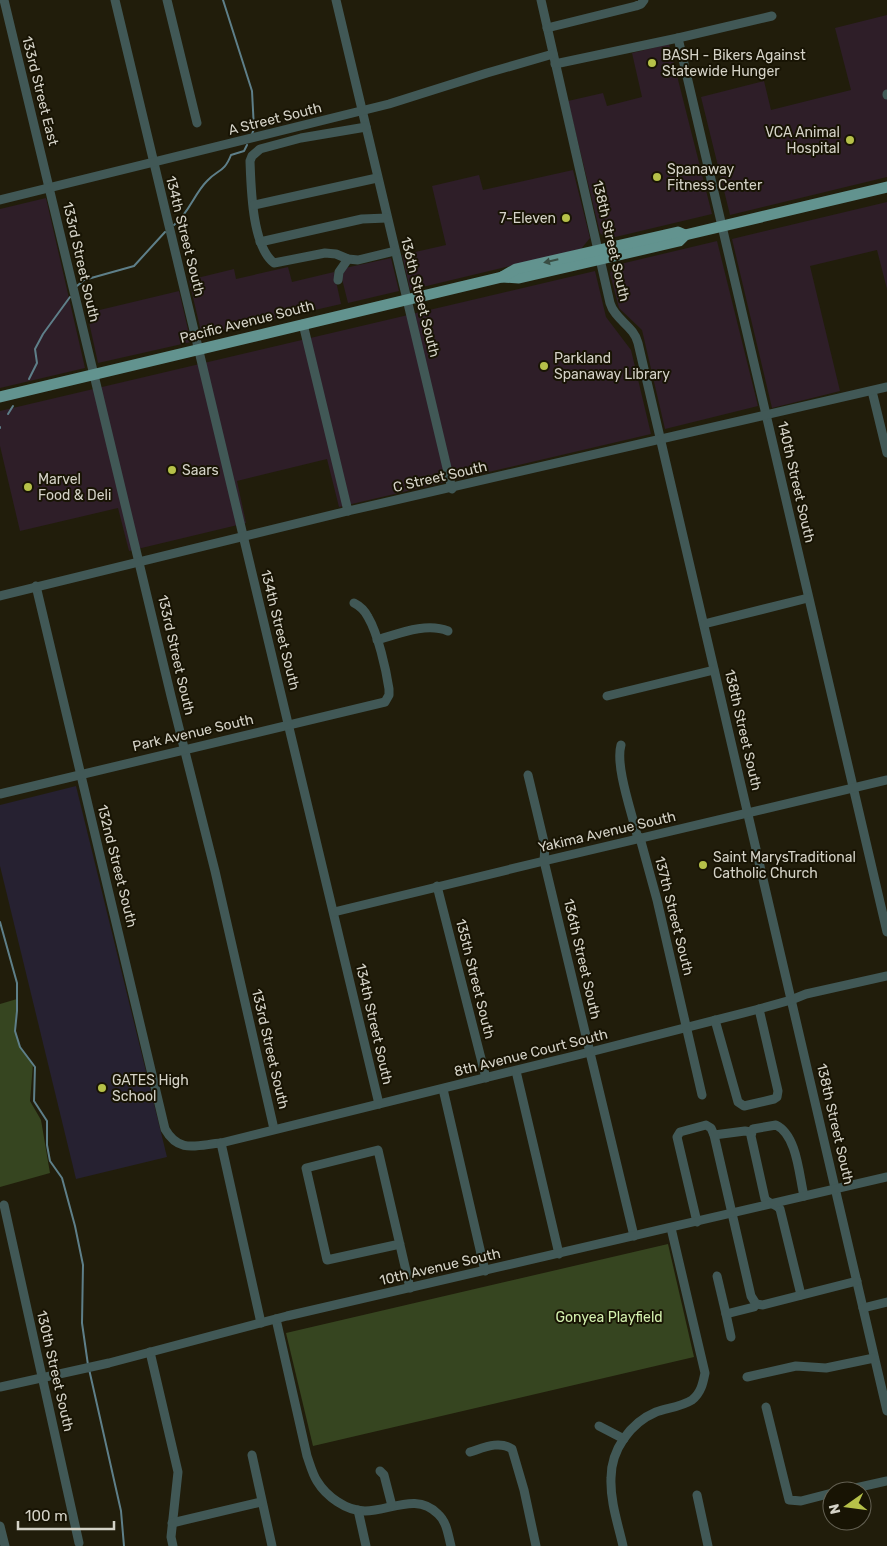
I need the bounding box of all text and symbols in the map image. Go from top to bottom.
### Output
street label: 133rd Street East [18,34,62,148]
place label: BASH - Bikers Against Statewide Hunger [662,47,806,80]
marker: BASH - Bikers Against Statewide Hunger [646,57,658,69]
street label: A Street South [227,99,323,139]
place label: VCA Animal Hospital [765,124,840,157]
marker: VCA Animal Hospital [844,134,856,146]
place label: Spanaway Fitness Center [667,161,763,194]
marker: Spanaway Fitness Center [651,171,663,183]
street label: 134th Street South [162,174,208,298]
street label: 138th Street South [589,179,633,303]
street label: 133rd Street South [59,200,103,324]
place label: 7-Eleven [499,210,556,227]
marker: 7-Eleven [560,212,572,224]
street label: 136th Street South [397,235,443,359]
one-way arrow [543,257,558,265]
street label: Pacific Avenue South [178,297,316,347]
place label: Parkland Spanaway Library [554,350,670,383]
marker: Parkland Spanaway Library [538,360,550,372]
street label: 140th Street South [774,420,818,544]
street label: C Street South [391,458,489,496]
place label: Saars [182,462,219,479]
marker: Saars [166,464,178,476]
place label: Marvel Food & Deli [38,471,111,504]
marker: Marvel Food & Deli [22,481,34,493]
street label: 134th Street South [257,568,303,692]
street label: 133rd Street South [154,593,198,717]
street label: 138th Street South [721,668,765,792]
street label: Park Avenue South [131,711,255,755]
street label: 132nd Street South [94,803,140,929]
street label: Yakima Avenue South [536,808,678,856]
place label: Saint MarysTraditional Catholic Church [713,849,856,882]
street label: 137th Street South [651,855,697,977]
marker: Saint MarysTraditional Catholic Church [697,859,709,871]
street label: 136th Street South [560,897,604,1021]
street label: 135th Street South [452,917,498,1041]
street label: 134th Street South [352,962,396,1086]
street label: 133rd Street South [248,987,292,1111]
street label: 8th Avenue Court South [452,1026,610,1080]
street label: 138th Street South [813,1062,857,1186]
place label: GATES High School [112,1072,189,1105]
marker: GATES High School [96,1082,108,1094]
street label: 10th Avenue South [378,1245,502,1289]
street label: 130th Street South [33,1309,77,1433]
park label: Gonyea Playfield [555,1309,663,1326]
north arrow [822,1481,872,1531]
scale bar [18,1498,114,1530]
text: N [825,1502,844,1516]
text: 100 m [25,1507,67,1525]

